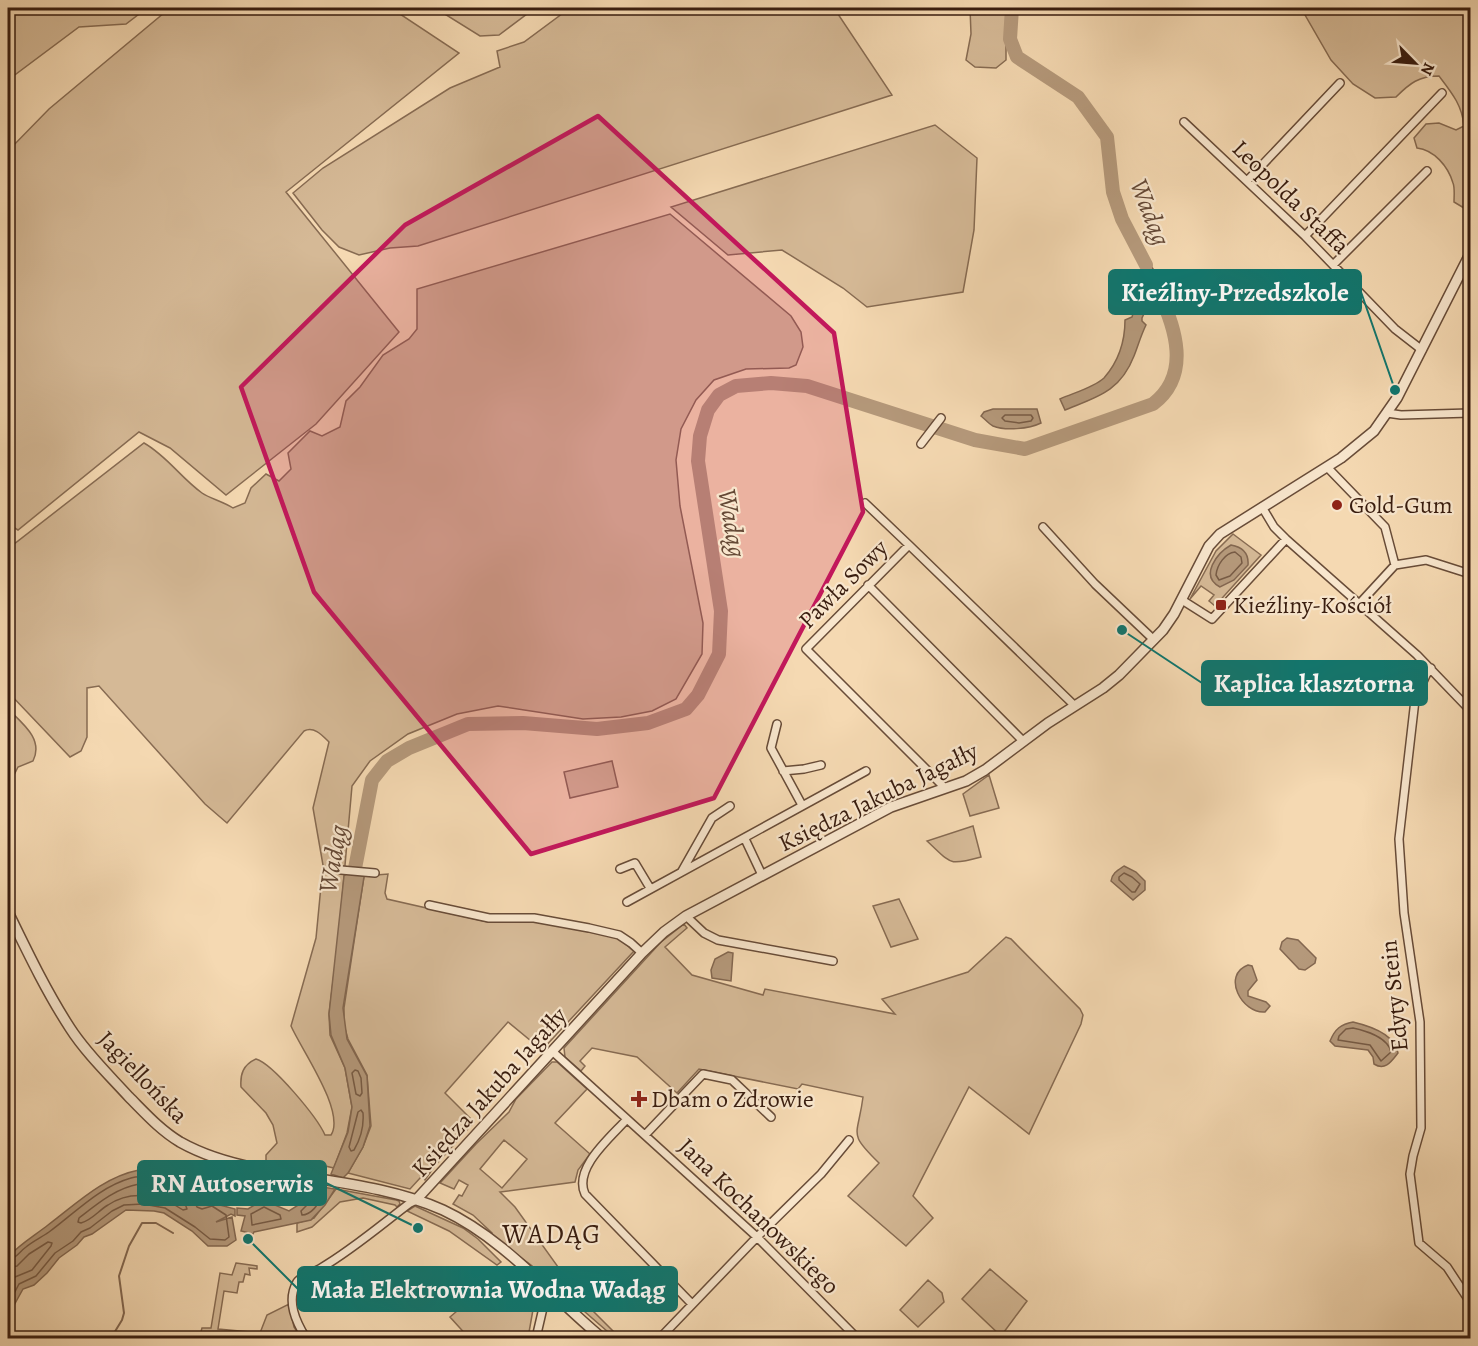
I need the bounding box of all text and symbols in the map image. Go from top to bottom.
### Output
north arrow [1385,33,1445,93]
text: N [1415,59,1440,79]
street label: Leopolda Staffa [1225,133,1357,262]
water label: Wadąg [1121,174,1179,251]
callout: Kieźliny-Przedszkole [1109,270,1361,314]
text: Kieźliny-Przedszkole [1121,275,1349,310]
water label: Wadąg [709,486,755,560]
place label: Gold-Gum [1349,489,1453,521]
marker: Gold-Gum [1330,498,1344,512]
street label: Pawła Sowy [791,532,895,636]
place label: Kieźliny-Kościół [1233,589,1392,621]
marker: Kieźliny-Kościół [1214,598,1228,612]
callout: Kaplica klasztorna [1202,661,1427,705]
text: Kaplica klasztorna [1213,666,1415,701]
street label: Księdza Jakuba Jagałły [773,735,983,859]
water label: Wadąg [310,822,356,896]
street label: Edyty Stein [1372,939,1416,1053]
street label: Księdza Jakuba Jagałły [404,1000,574,1184]
street label: Jagiellońska [91,1024,196,1131]
place label: Dbam o Zdrowie [651,1083,814,1115]
marker: Dbam o Zdrowie [632,1092,646,1106]
street label: Jana Kochanowskiego [672,1131,847,1301]
callout: RN Autoserwis [138,1161,326,1205]
text: RN Autoserwis [150,1166,314,1201]
district label: WADĄG [501,1216,602,1252]
callout: Mała Elektrownia Wodna Wadąg [298,1267,677,1311]
text: Mała Elektrownia Wodna Wadąg [310,1272,666,1307]

